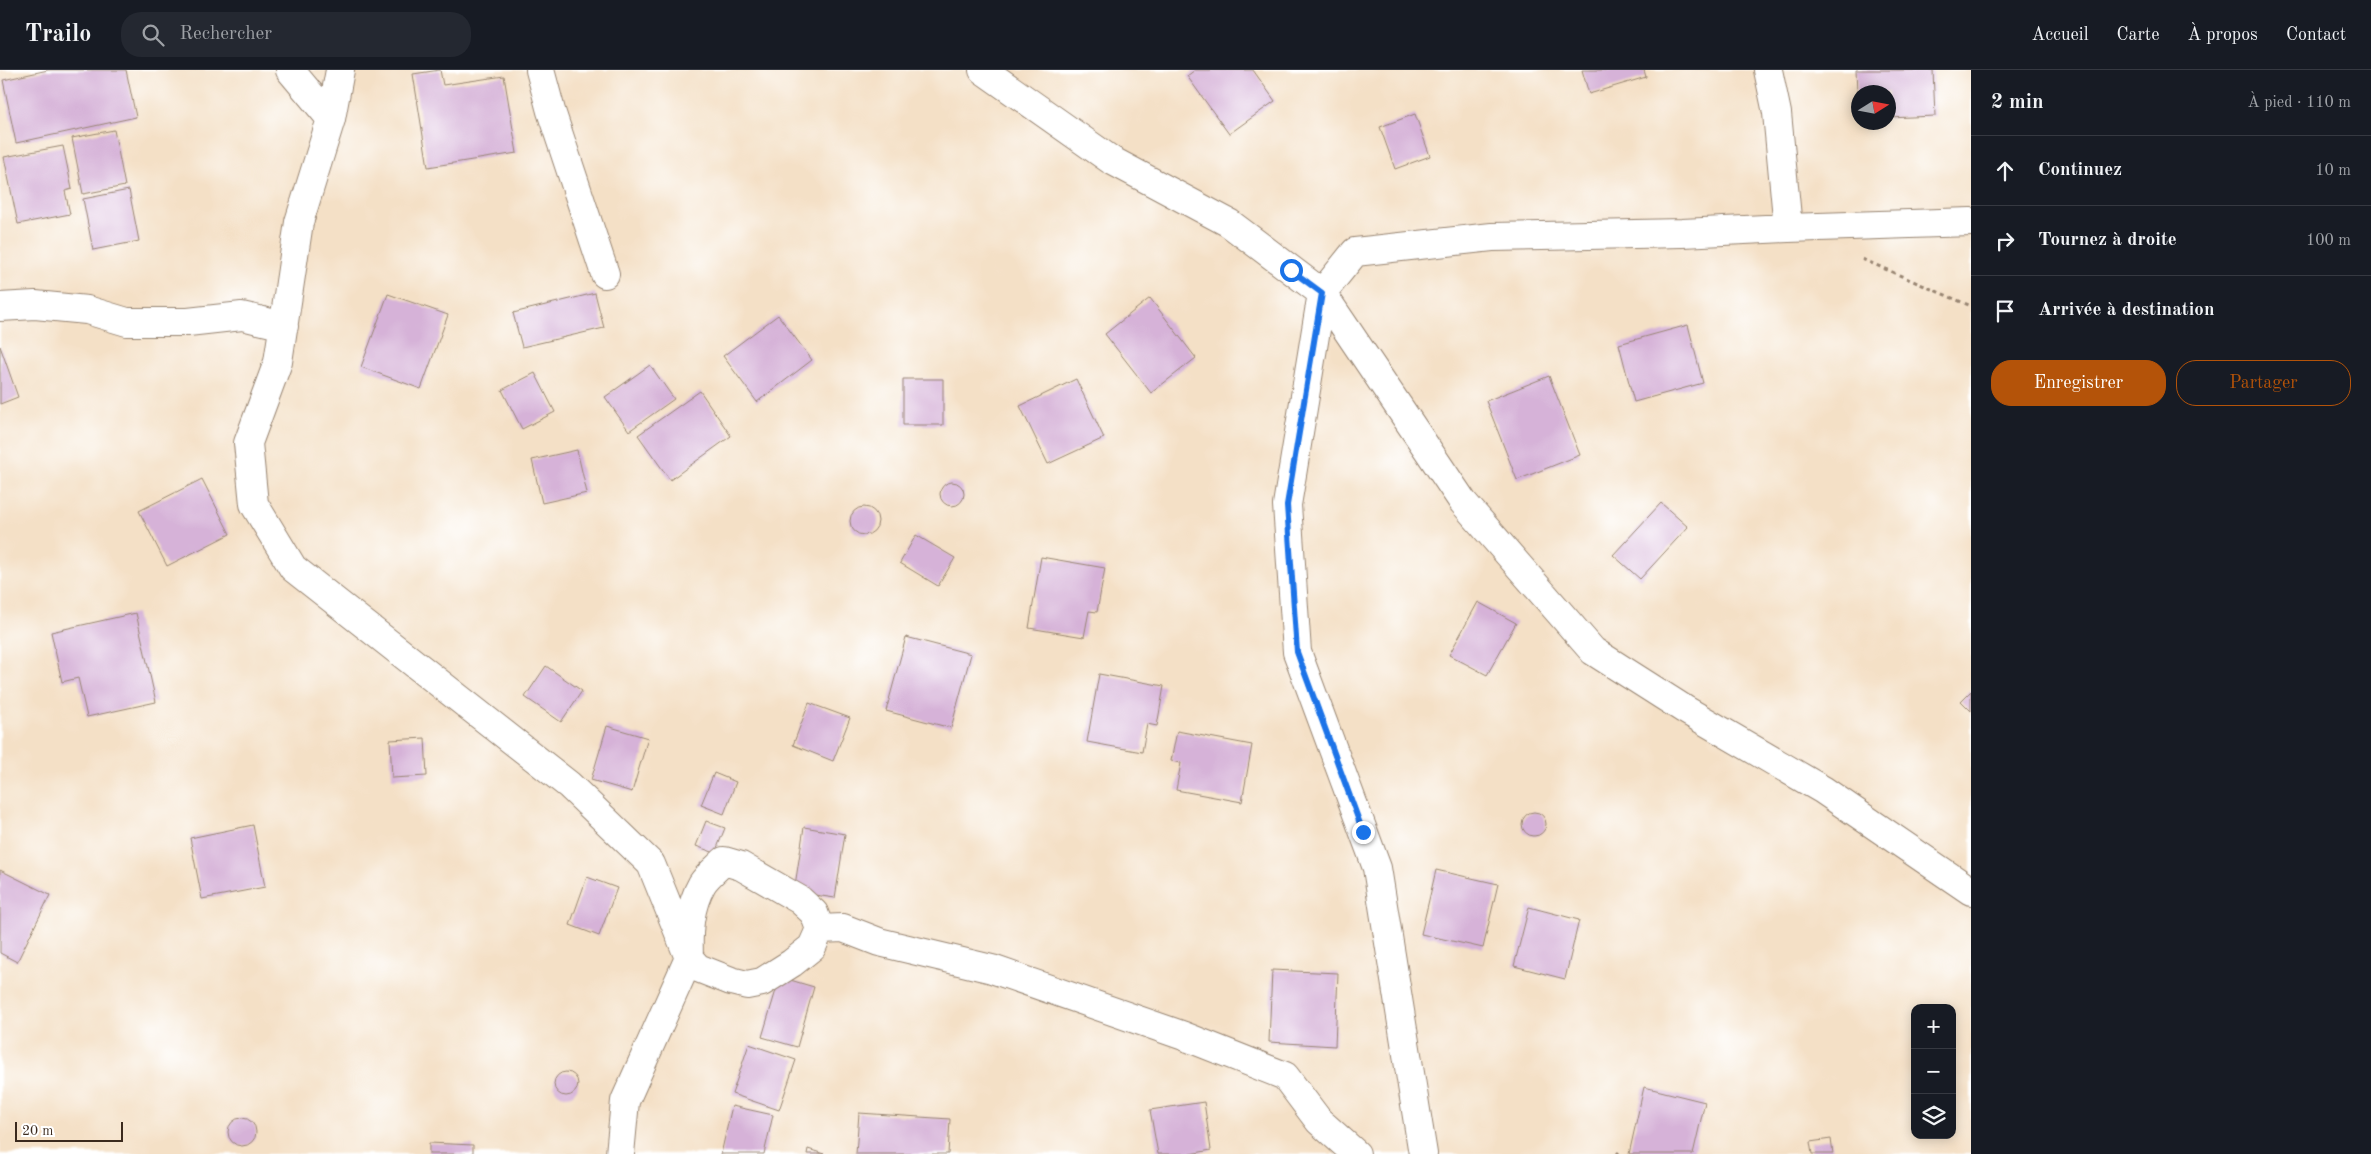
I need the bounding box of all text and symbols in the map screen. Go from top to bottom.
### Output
search box [121,12,471,57]
icon: search [139,21,167,49]
text: Trailo [25,23,91,47]
text: Rechercher [179,25,272,44]
text: Accueil [2031,26,2089,44]
text: Carte [2117,26,2159,44]
text: À propos [2187,26,2258,44]
text: Contact [2286,26,2346,44]
north arrow [1851,85,1896,130]
text: 2 min [1991,92,2044,113]
text: À pied · 110 m [2248,95,2351,111]
icon: ahead [1991,157,2019,185]
text: Continuez [2038,161,2122,180]
text: 10 m [2315,163,2351,179]
icon: right [1991,227,2019,255]
text: Tournez à droite [2038,231,2177,250]
text: 100 m [2306,233,2351,249]
route start [1280,259,1303,282]
icon: arrive [1991,297,2019,325]
text: Arrivée à destination [2038,301,2214,320]
button: Enregistrer [1991,360,2166,406]
button: Partager [2176,360,2351,406]
route end [1352,821,1375,844]
map controls [1911,1004,1956,1139]
button: + [1911,1004,1956,1049]
button: − [1911,1049,1956,1094]
button: layers [1911,1094,1956,1139]
scale bar [15,1119,122,1142]
text: 20 m [22,1124,53,1138]

